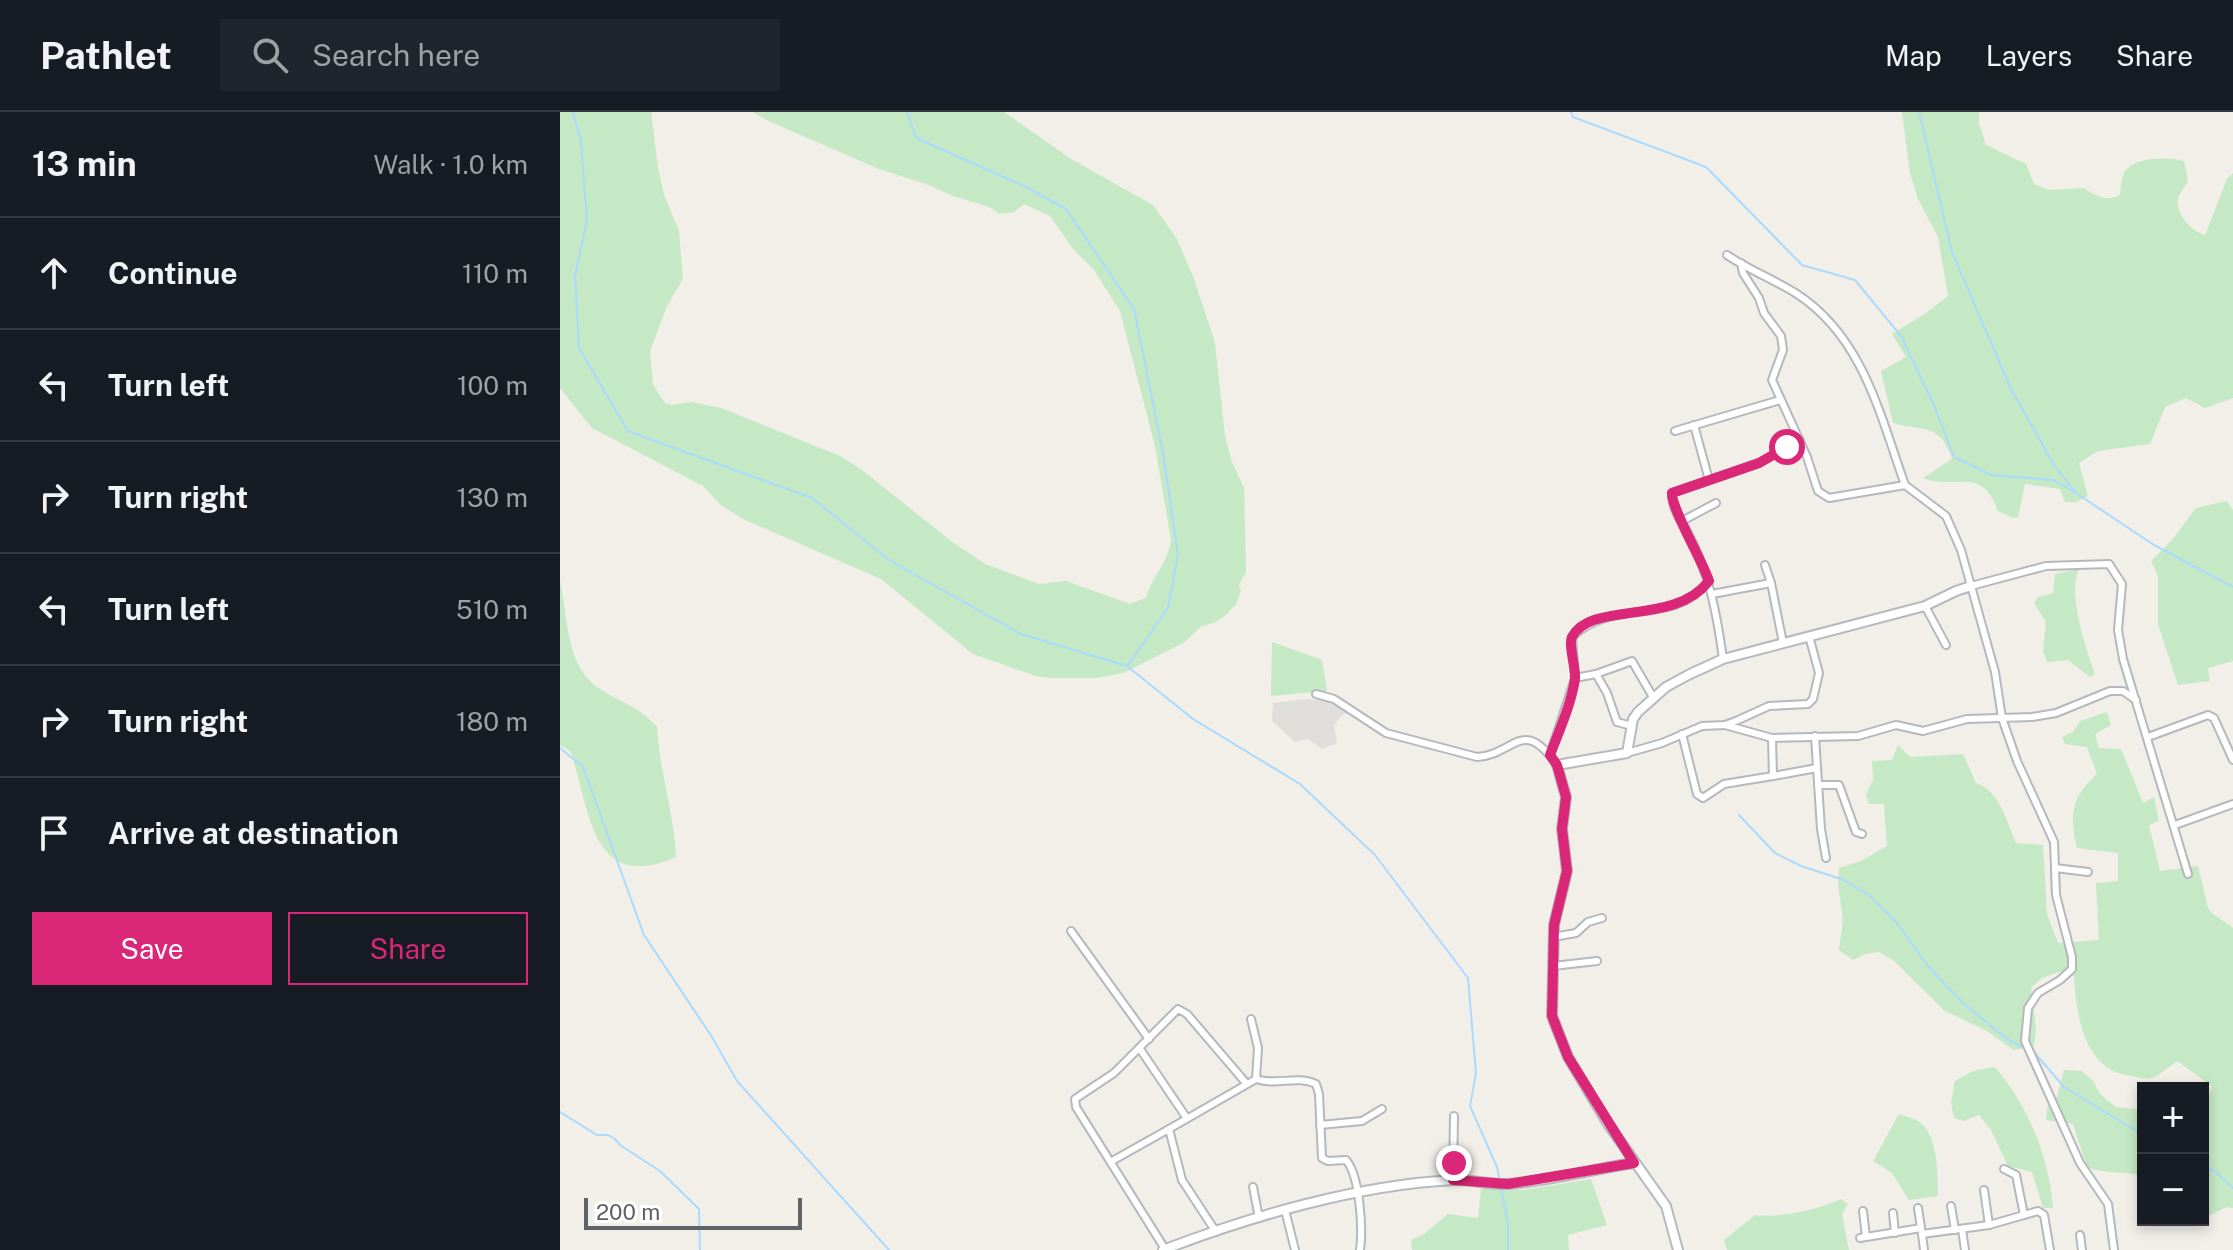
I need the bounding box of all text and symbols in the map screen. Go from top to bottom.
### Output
search box [220,19,780,91]
text: Pathlet [40,33,172,78]
icon: search [248,33,292,77]
text: Search here [312,37,480,73]
text: Map [1885,39,1942,72]
text: Layers [1986,39,2072,72]
text: Share [2116,39,2193,72]
text: 13 min [32,144,137,184]
text: Walk · 1.0 km [373,149,528,180]
icon: ahead [32,251,76,295]
text: Continue [108,255,238,291]
text: 110 m [462,258,528,289]
icon: left [32,363,76,407]
text: Turn left [108,367,229,403]
text: 100 m [457,370,528,401]
route start [1769,429,1805,465]
icon: right [32,475,76,519]
text: Turn right [108,479,248,515]
text: 130 m [456,482,528,513]
icon: left [32,587,76,631]
text: Turn left [108,591,229,627]
text: 510 m [456,594,528,625]
icon: right [32,699,76,743]
text: Turn right [108,703,248,739]
text: 180 m [456,706,528,737]
icon: arrive [32,811,76,855]
text: Arrive at destination [108,815,399,851]
button: Save [32,912,272,985]
button: Share [288,912,528,985]
map controls [2137,1082,2209,1226]
button: + [2137,1082,2209,1154]
route end [1436,1145,1472,1181]
button: − [2137,1154,2209,1226]
scale bar [584,1194,802,1230]
text: 200 m [596,1199,660,1225]

